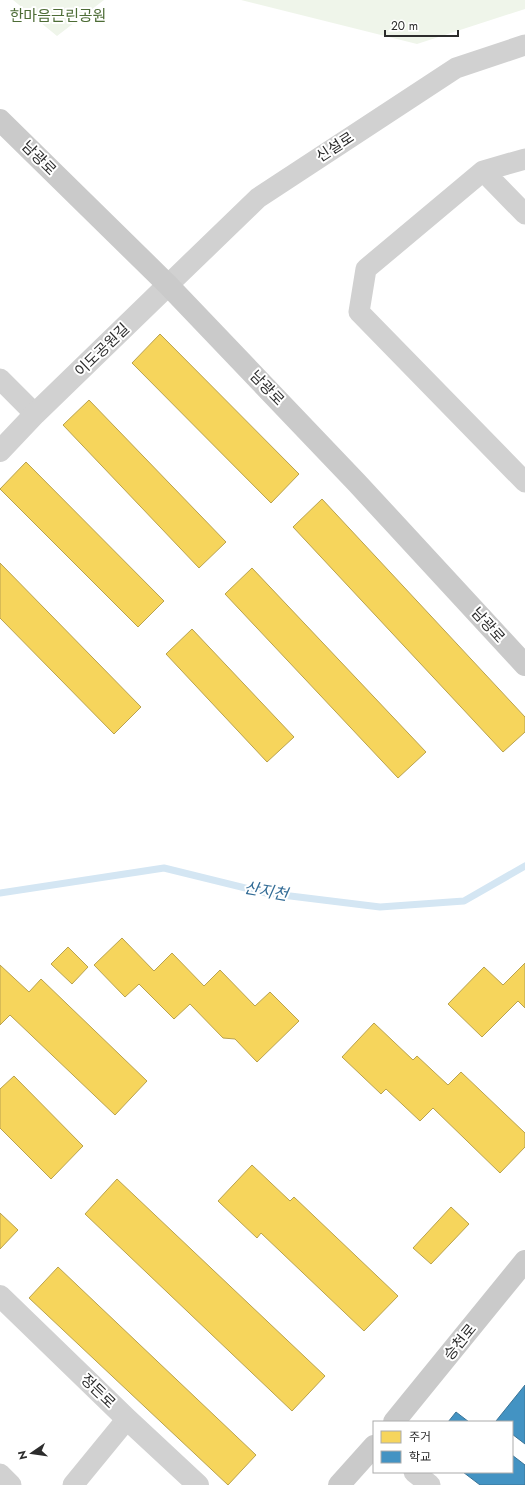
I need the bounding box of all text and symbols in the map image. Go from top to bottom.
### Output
park label: 한마음근린공원 [10,5,106,27]
scale bar [385,12,458,38]
text: 20 m [391,17,418,35]
street label: 신설로 [312,126,358,168]
street label: 남광로 [17,136,61,180]
street label: 이도공원길 [70,318,134,382]
street label: 남광로 [245,365,289,411]
street label: 남광로 [466,602,510,648]
water label: 산지천 [242,876,292,907]
street label: 승천로 [438,1319,482,1365]
street label: 정든로 [75,1369,121,1413]
legend [373,1421,513,1473]
text: 주거 [409,1428,431,1446]
north arrow [12,1433,52,1473]
text: 학교 [409,1448,431,1466]
text: N [13,1449,31,1461]

